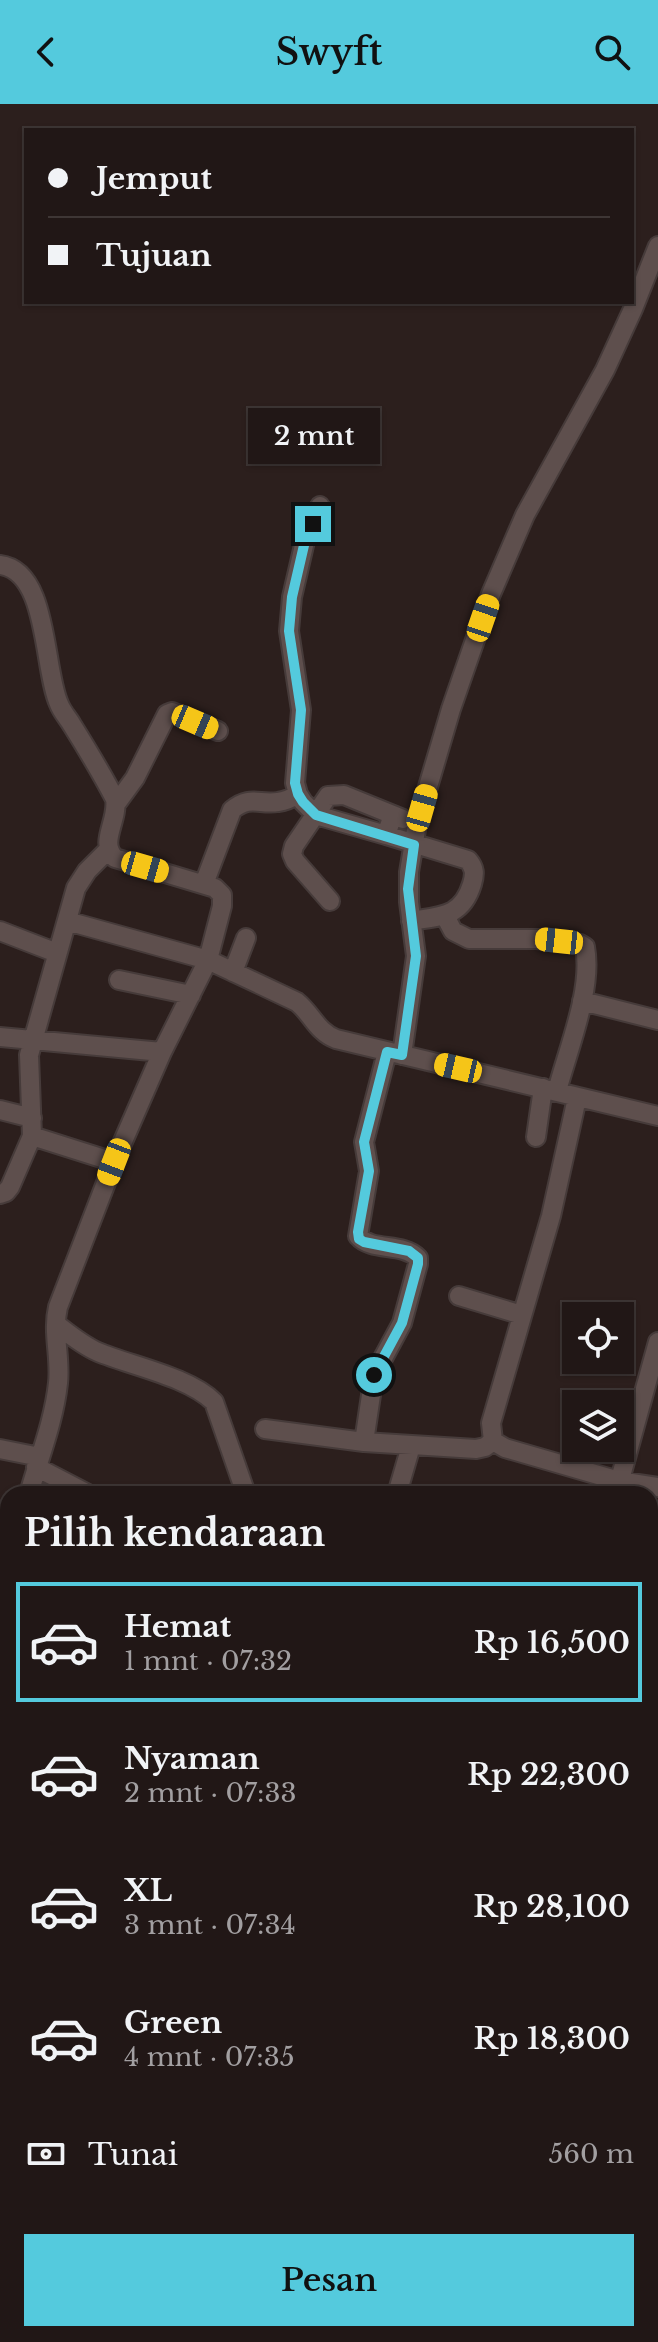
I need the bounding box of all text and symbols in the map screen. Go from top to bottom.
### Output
icon: back [24,30,68,74]
text: Swyft [275,30,383,75]
icon: search [590,30,634,74]
text: Jemput [96,160,212,197]
text: Tujuan [96,237,212,274]
callout: 2 mnt [247,408,379,464]
text: 2 mnt [274,420,354,452]
route end [295,506,331,542]
car [464,591,502,645]
car [168,702,222,742]
car [404,782,440,834]
car [119,849,171,885]
car [534,927,584,955]
car [432,1051,484,1085]
car [94,1135,134,1189]
map controls [562,1302,634,1462]
button: locate [562,1302,634,1374]
route start [356,1357,392,1393]
button: layers [562,1390,634,1462]
text: Pilih kendaraan [24,1511,325,1556]
icon: car [28,1606,100,1678]
text: Hemat [124,1608,231,1645]
text: Rp 16,500 [474,1624,630,1661]
text: 1 mnt · 07:32 [124,1645,292,1677]
icon: car [28,1738,100,1810]
text: Nyaman [124,1740,260,1777]
text: Rp 22,300 [467,1756,630,1793]
text: 2 mnt · 07:33 [124,1777,297,1809]
icon: car [28,1870,100,1942]
text: XL [124,1872,172,1909]
text: Rp 28,100 [473,1888,630,1925]
text: 3 mnt · 07:34 [124,1909,296,1941]
icon: car [28,2002,100,2074]
text: Green [124,2004,222,2041]
text: Rp 18,300 [474,2020,630,2057]
text: 4 mnt · 07:35 [124,2041,294,2073]
icon: cash [24,2132,68,2176]
text: Tunai [88,2136,178,2173]
text: 560 m [549,2138,634,2170]
button: Pesan [24,2234,634,2326]

